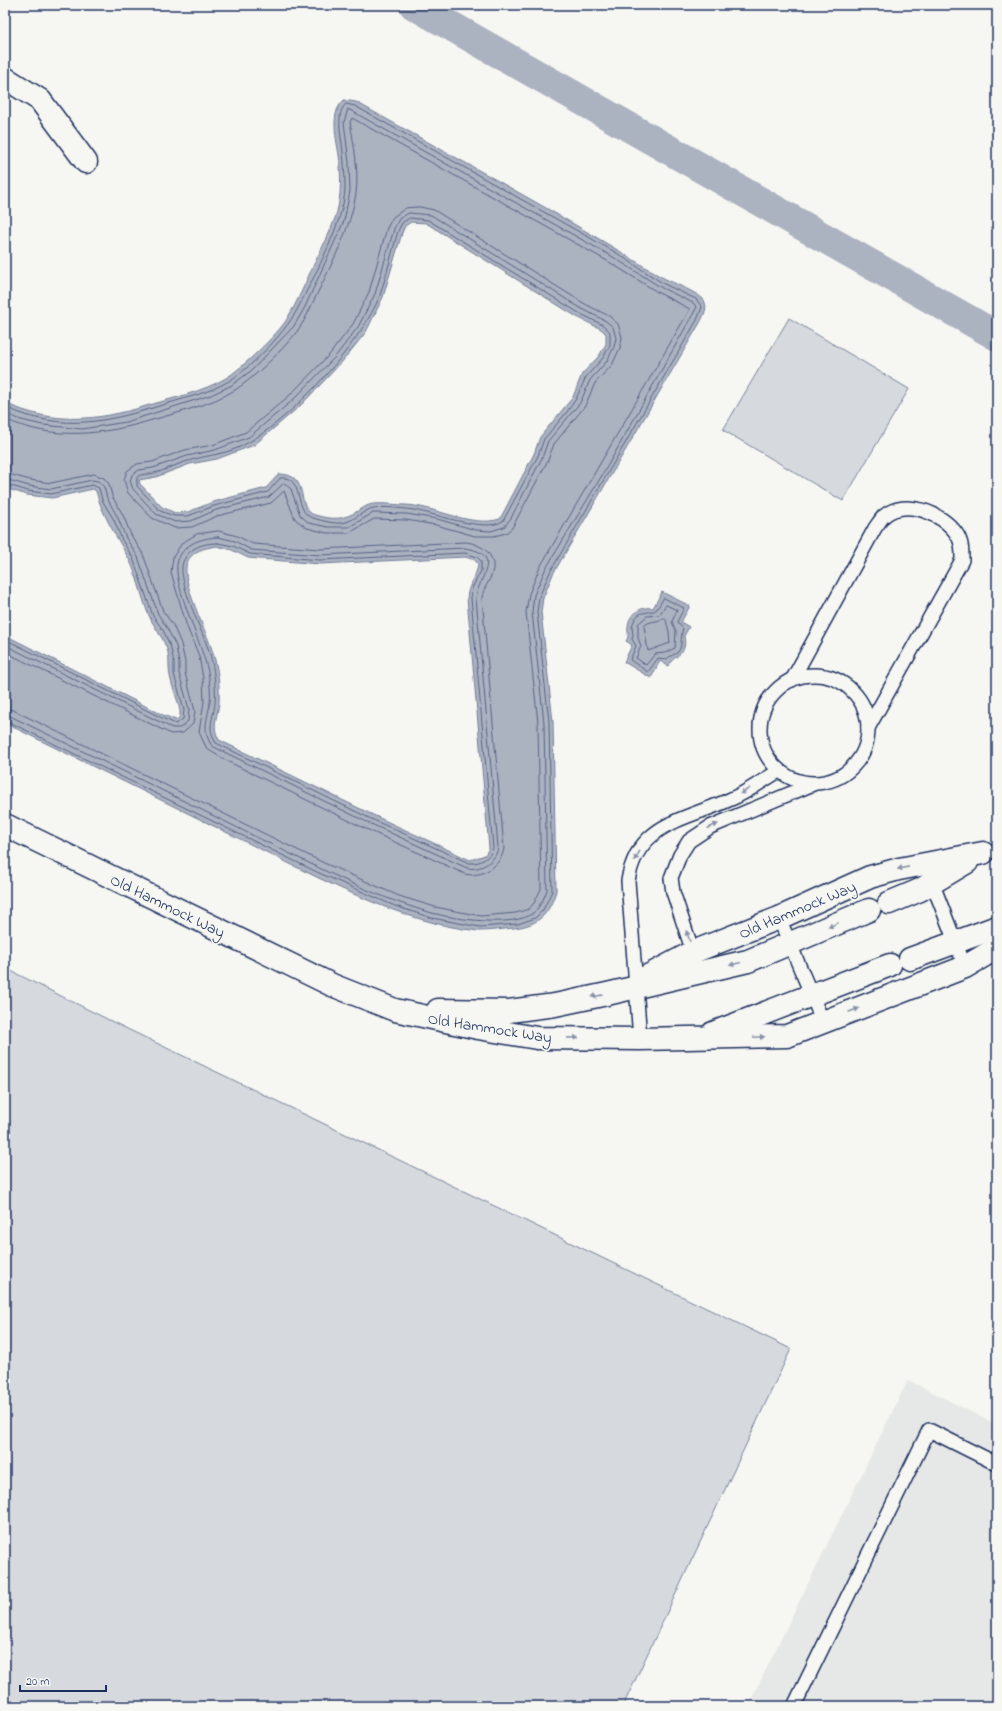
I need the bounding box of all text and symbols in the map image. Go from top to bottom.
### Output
one-way arrow [739,788,751,795]
one-way arrow [707,823,718,829]
one-way arrow [634,851,640,862]
one-way arrow [897,865,909,871]
street label: Old Hammock Way [106,869,229,945]
street label: Old Hammock Way [735,875,860,946]
one-way arrow [828,922,839,928]
one-way arrow [684,929,690,941]
one-way arrow [728,962,741,968]
one-way arrow [591,994,604,1000]
one-way arrow [849,1006,861,1012]
street label: Old Hammock Way [426,1007,554,1051]
one-way arrow [753,1033,765,1040]
one-way arrow [567,1035,580,1041]
scale bar [20,1667,106,1693]
text: 20 m [26,1673,49,1691]

